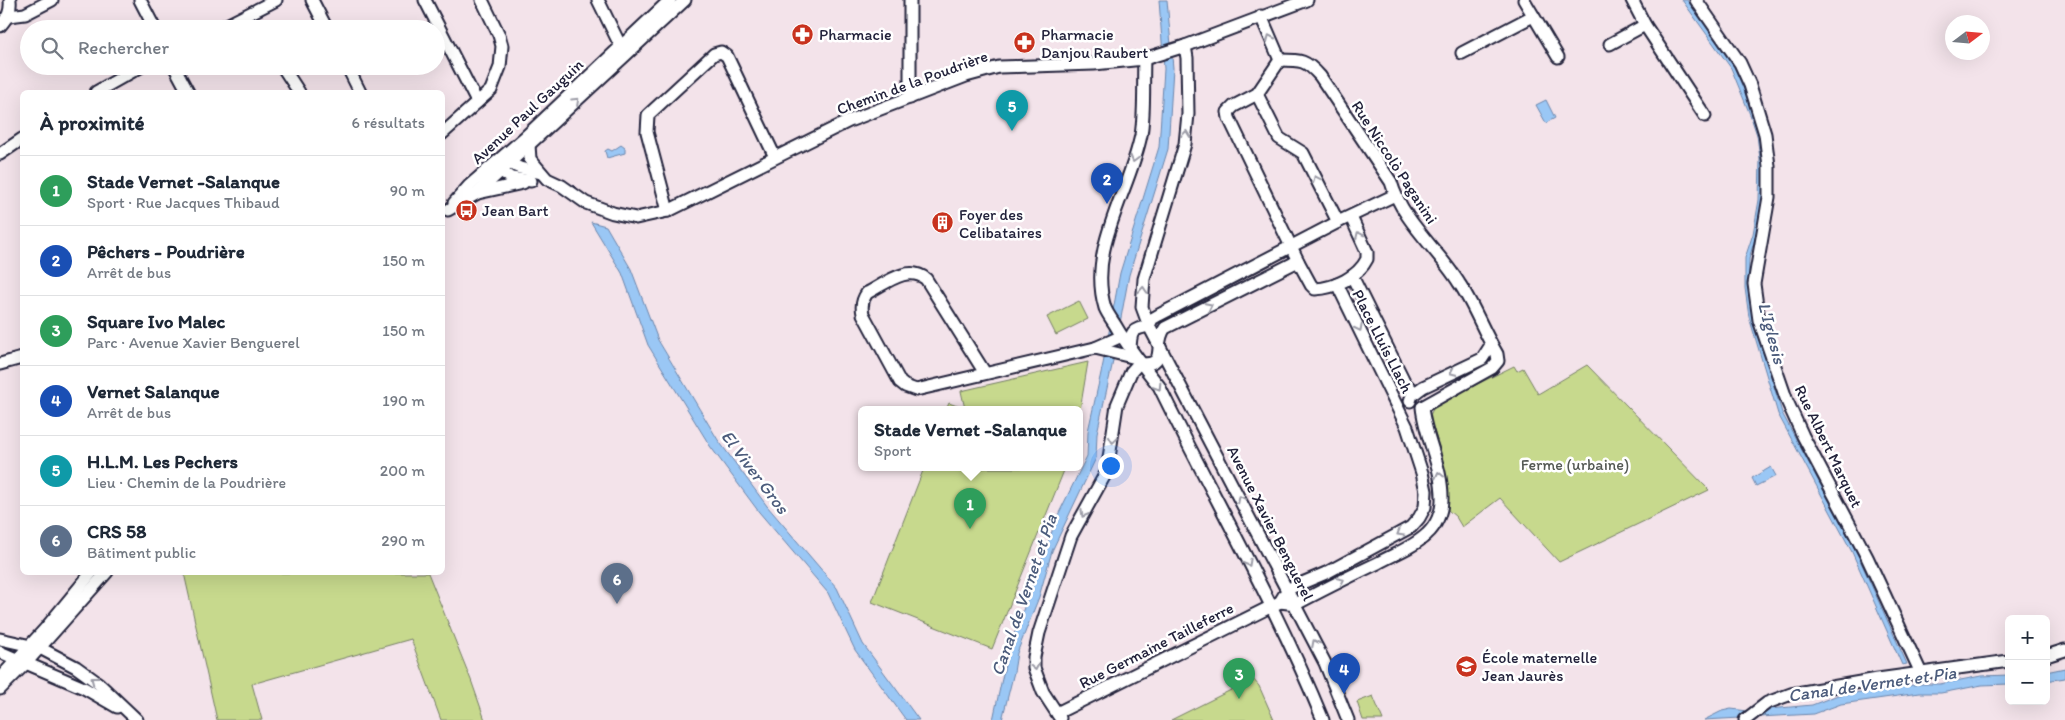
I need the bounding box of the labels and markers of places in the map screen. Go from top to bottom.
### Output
pharmacy icon: Pharmacie [791,22,815,46]
place label: Pharmacie [819,25,892,44]
place label: Pharmacie Danjou Raubert [1041,25,1148,62]
pharmacy icon: Pharmacie Danjou Raubert [1013,31,1037,55]
pin: 5 [996,90,1028,131]
pin: 2 [1091,163,1123,204]
bus stop icon: Jean Bart [454,198,478,222]
place label: Jean Bart [482,201,548,220]
place label: Foyer des Celibataires [959,205,1042,242]
building icon: Foyer des Celibataires [931,211,955,235]
pin: 1 [954,488,986,529]
pin: 6 [601,563,633,604]
place label: École maternelle Jean Jaurès [1482,648,1597,685]
pin: 4 [1328,653,1360,694]
school or university icon: École maternelle Jean Jaurès [1454,654,1478,678]
pin: 3 [1223,658,1255,699]

